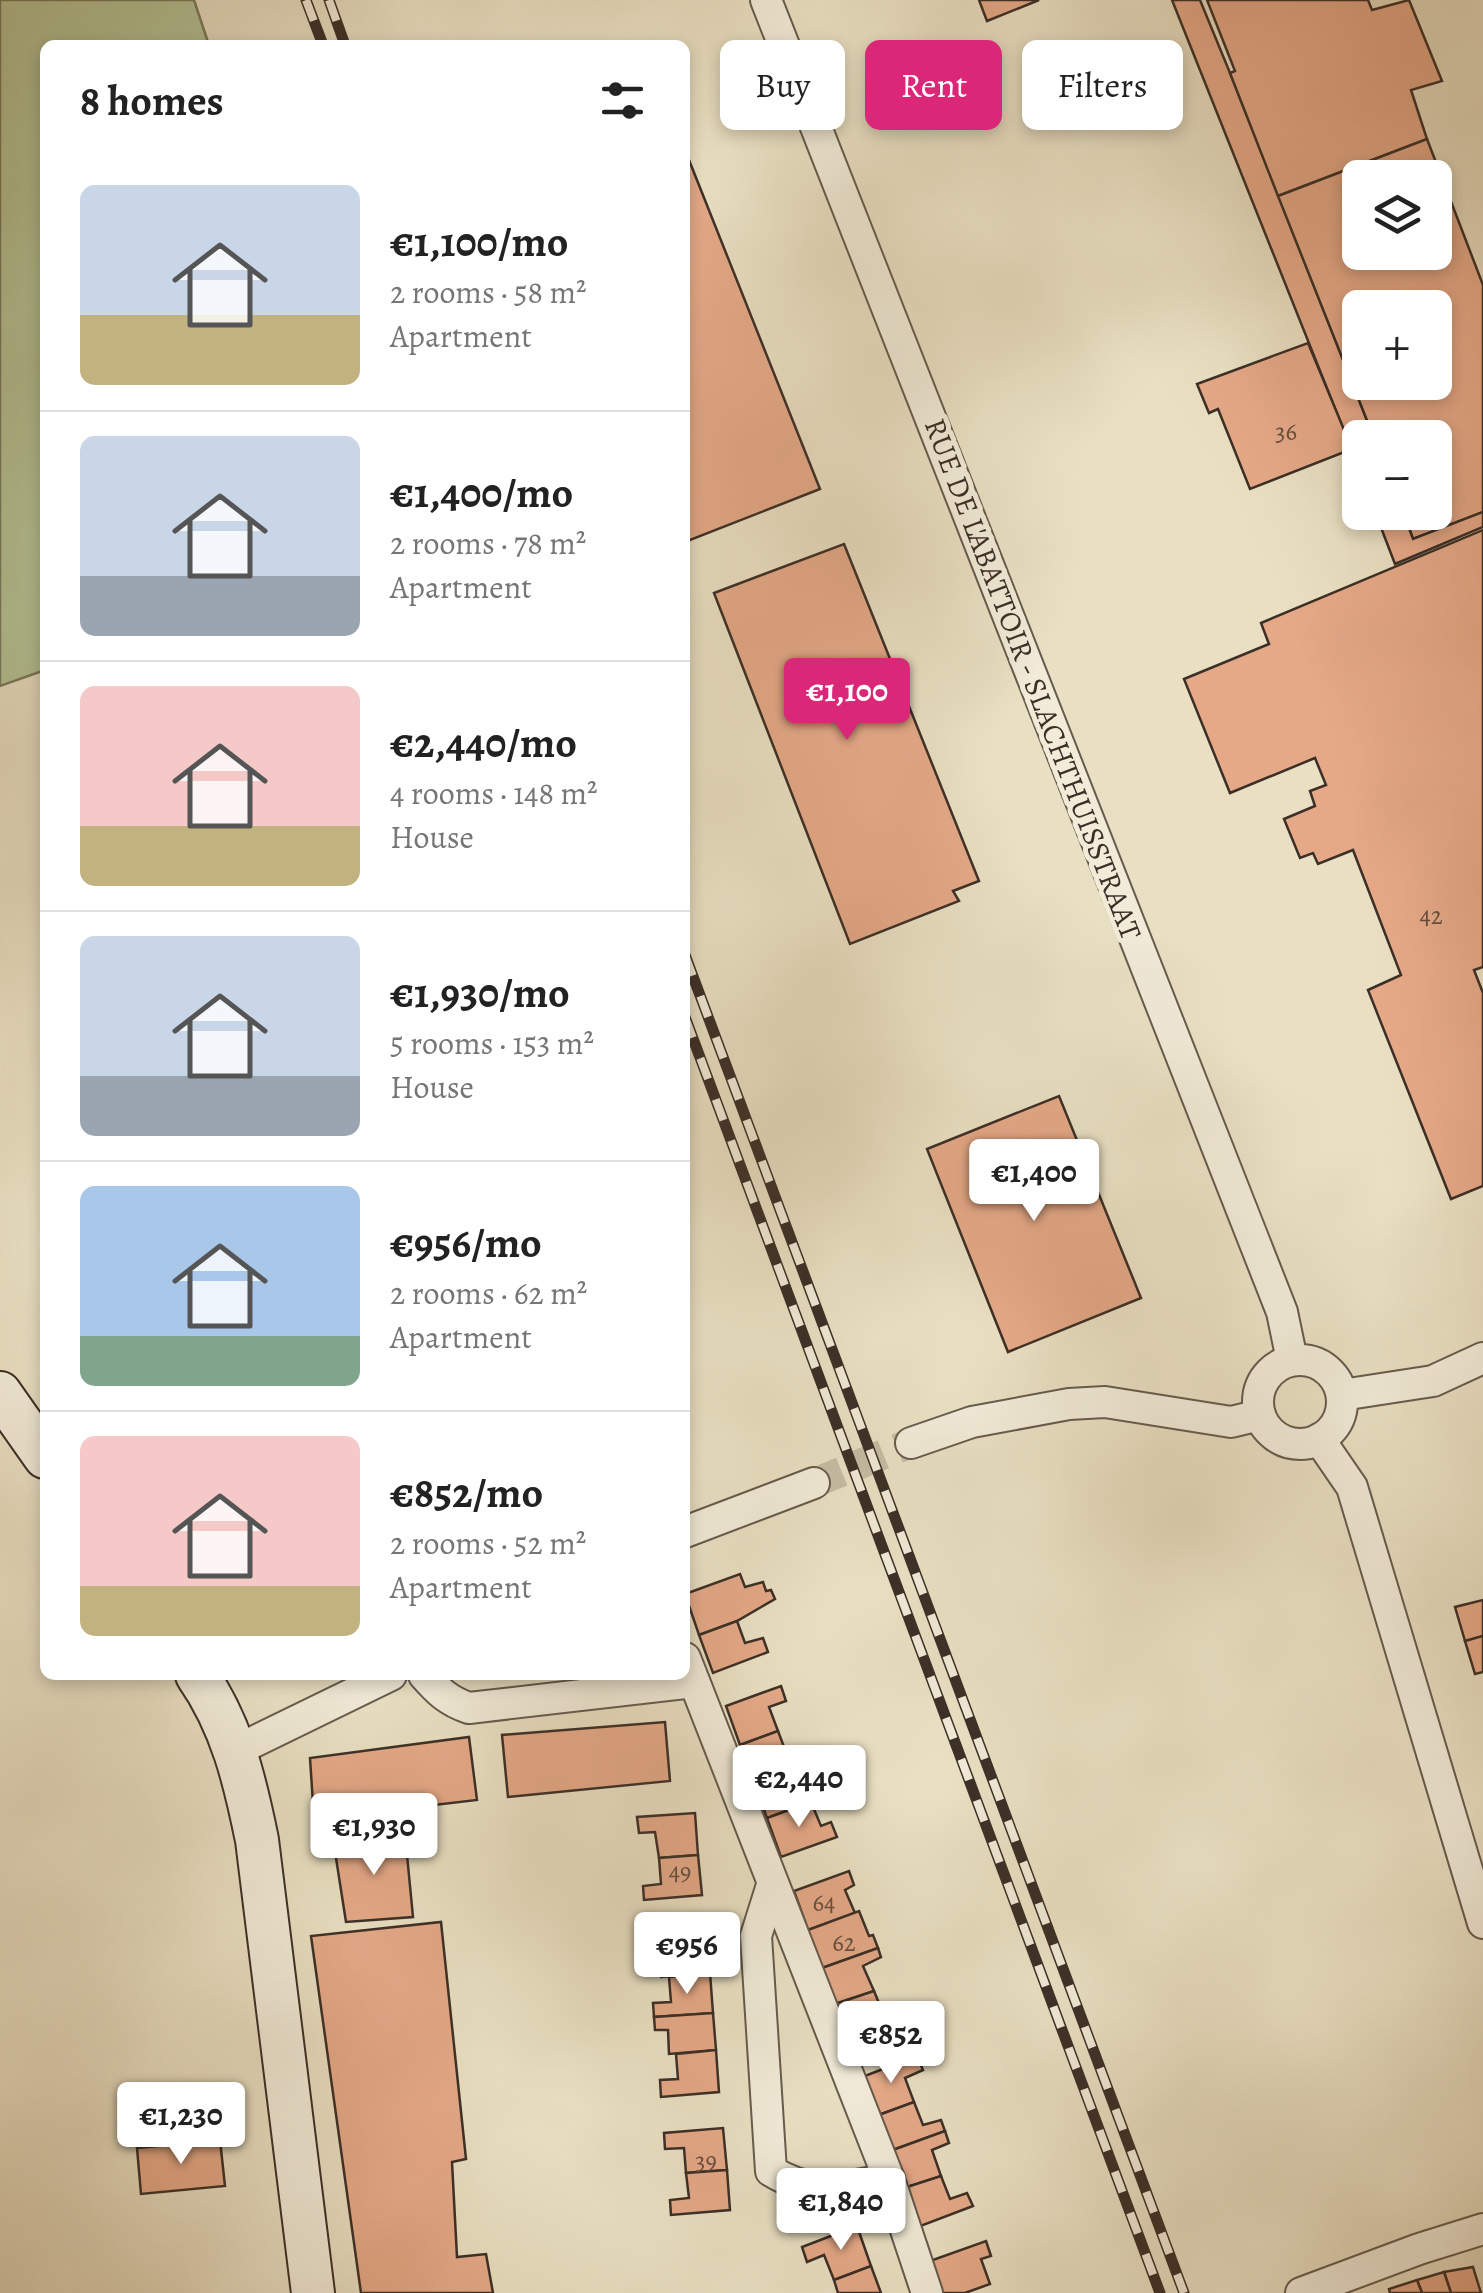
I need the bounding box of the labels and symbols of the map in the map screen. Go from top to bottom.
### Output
street label: RUE DE L'ABATTOIR - SLACHTHUISSTRAAT [915,413,1151,946]
house number: 36 [1275,415,1297,449]
pin: €1,100 [766,658,928,743]
house number: 42 [1419,899,1443,933]
pin: €1,400 [953,1139,1115,1224]
pin: €2,440 [718,1745,880,1830]
pin: €1,930 [293,1793,455,1878]
house number: 49 [669,1855,691,1889]
house number: 64 [813,1886,835,1920]
pin: €956 [628,1912,746,1997]
house number: 62 [832,1926,856,1960]
pin: €852 [832,2001,950,2086]
pin: €1,230 [100,2082,262,2167]
house number: 39 [695,2144,717,2178]
pin: €1,840 [760,2168,922,2253]

